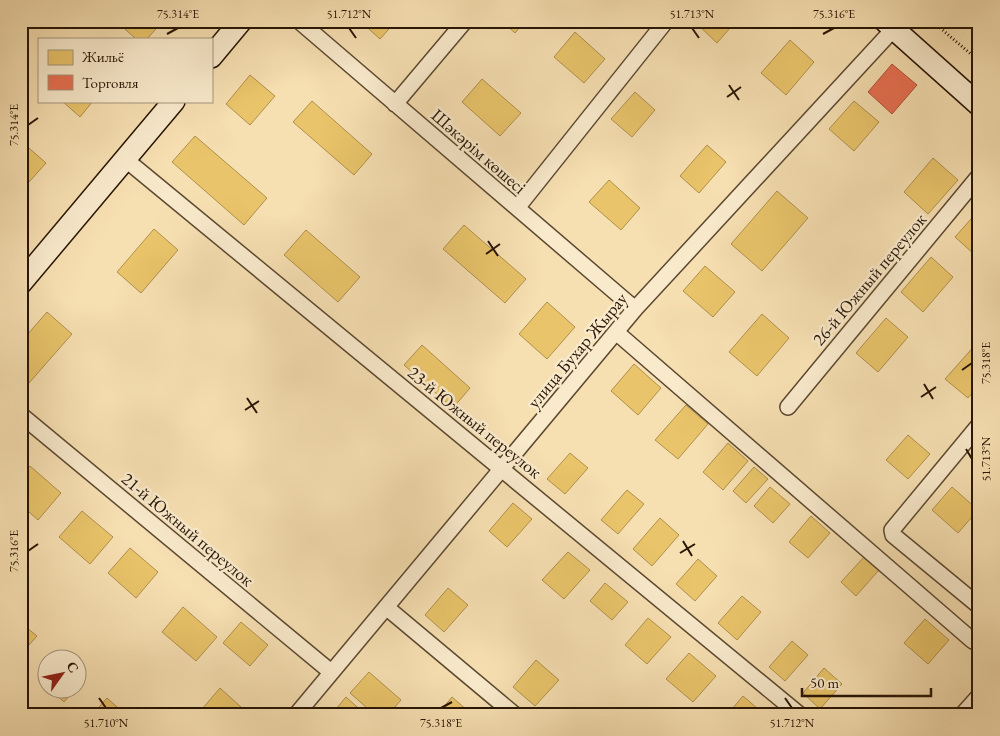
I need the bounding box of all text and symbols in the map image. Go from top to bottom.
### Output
text: 75.314°E [157,6,199,22]
text: 51.712°N [327,6,372,22]
text: 51.713°N [670,6,715,22]
text: 75.316°E [813,6,855,22]
legend [38,38,212,102]
text: Жильё [81,47,124,66]
text: Торговля [82,73,139,92]
street label: Шәкәрім көшесі [427,103,532,199]
text: 75.314°E [6,104,22,146]
street label: 26-й Южный переулок [807,208,931,350]
street label: улица Бухар Жырау [522,287,632,413]
text: 75.318°E [978,342,994,384]
street label: 23-й Южный переулок [403,361,547,483]
text: 51.713°N [978,436,994,481]
street label: 21-й Южный переулок [117,467,259,591]
text: 75.316°E [6,530,22,572]
north arrow [38,648,88,698]
text: С [63,658,83,676]
scale bar [802,666,931,698]
text: 50 m [810,673,839,692]
text: 51.710°N [84,715,129,731]
text: 75.318°E [420,715,462,731]
text: 51.712°N [770,715,815,731]

